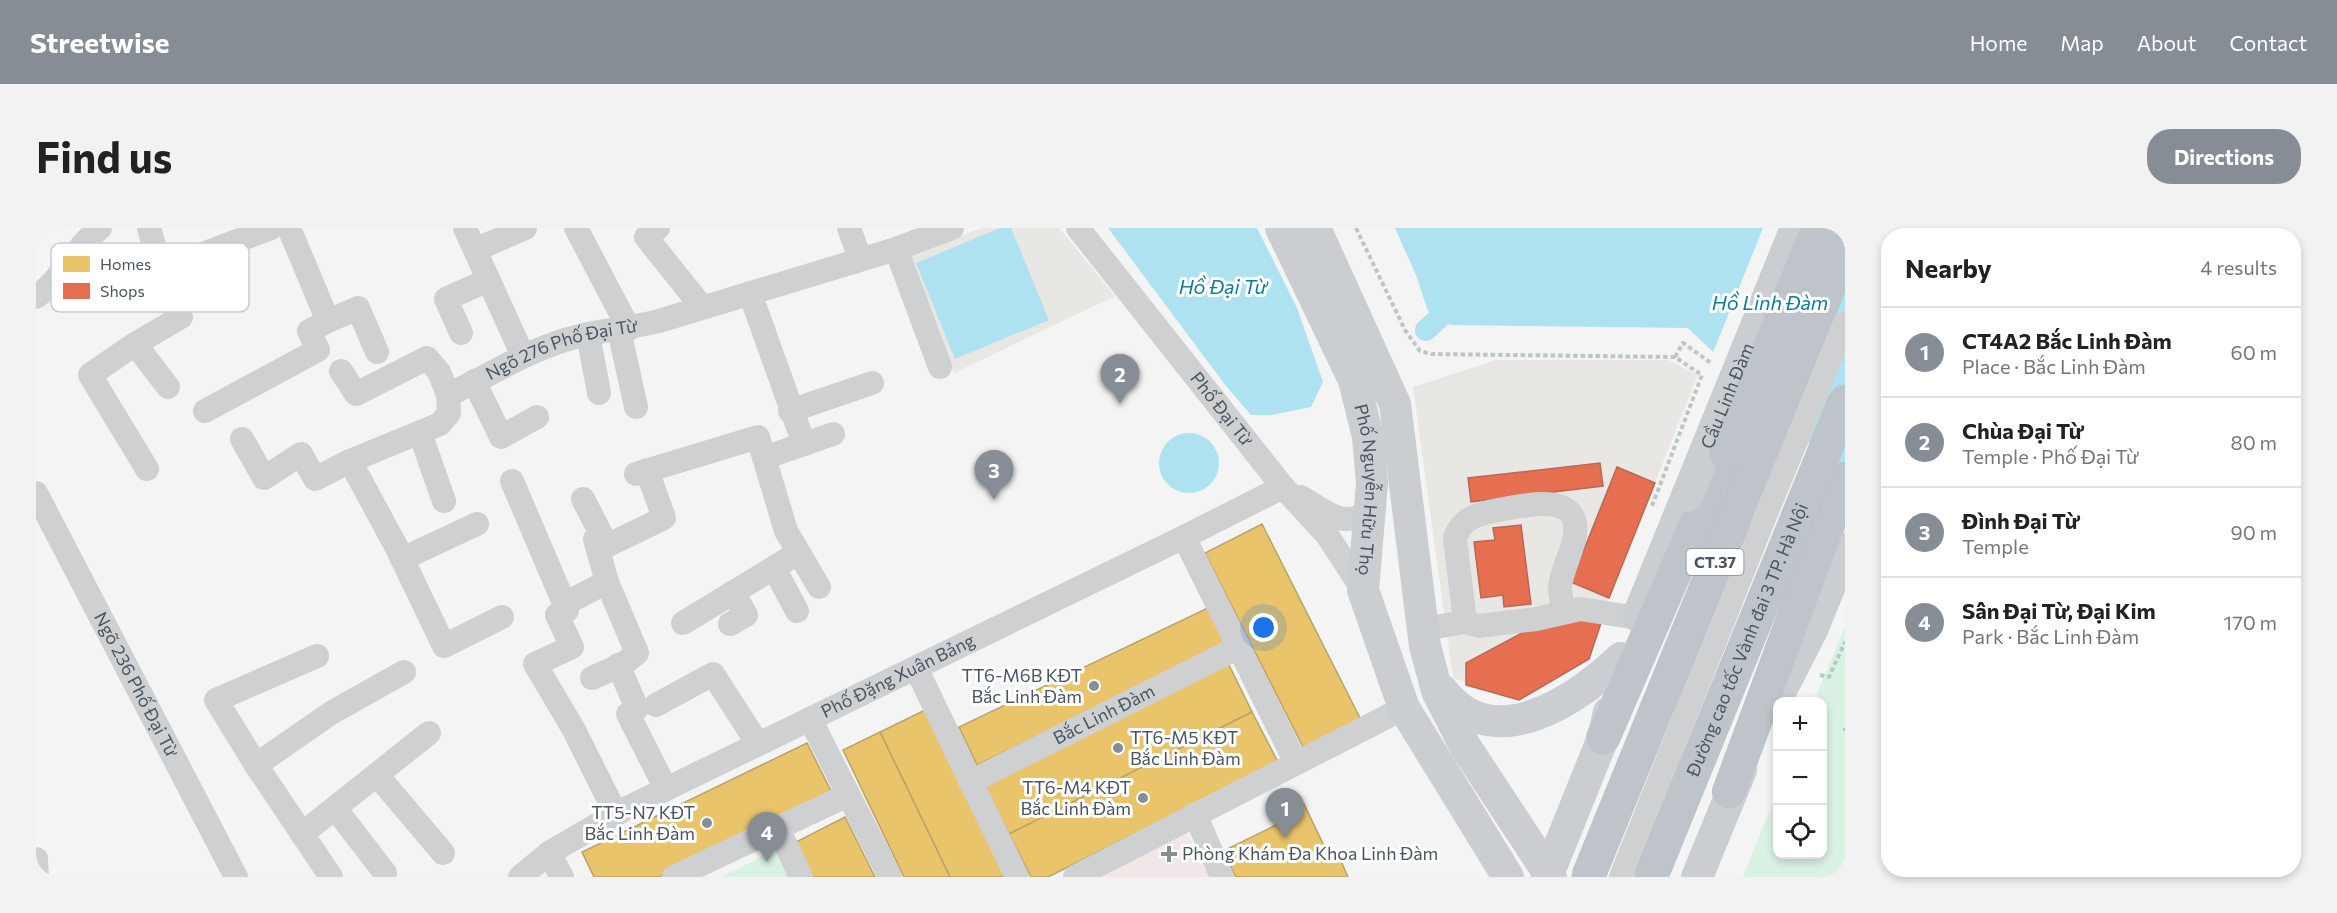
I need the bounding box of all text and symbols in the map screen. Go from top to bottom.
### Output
text: Streetwise [30,25,170,59]
text: Home [1970,30,2027,55]
text: Map [2060,30,2104,55]
text: About [2137,30,2196,55]
text: Contact [2229,30,2307,55]
button: Directions [2147,129,2301,184]
text: Find us [36,130,172,182]
legend [51,243,249,312]
text: Nearby [1905,252,1992,283]
text: Homes [100,254,151,273]
text: 4 results [2200,255,2277,279]
water label: Hồ Đại Từ [1179,274,1269,298]
text: Shops [100,281,145,300]
water label: Hồ Linh Đàm [1712,290,1828,314]
street label: Ngõ 276 Phố Đại Từ [482,314,639,384]
text: CT4A2 Bắc Linh Đàm [1962,327,2172,354]
street label: Cầu Linh Đàm [1695,339,1758,452]
text: 1 [1920,340,1929,364]
text: 60 m [2231,340,2277,364]
pin: 2 [1100,354,1140,404]
text: Place · Bắc Linh Đàm [1962,354,2146,378]
street label: Phố Đại Từ [1186,367,1258,450]
street label: Phố Nguyễn Hữu Thọ [1350,401,1384,577]
text: Chùa Đại Từ [1962,417,2084,444]
text: 2 [1919,430,1930,454]
text: 80 m [2231,430,2277,454]
text: Temple · Phố Đại Từ [1962,444,2139,468]
pin: 3 [974,450,1014,500]
street label: Đường cao tốc Vành đai 3 TP. Hà Nội [1681,500,1812,780]
text: Đình Đại Từ [1962,507,2080,534]
text: 3 [1919,520,1930,544]
text: 90 m [2231,520,2277,544]
text: Temple [1962,534,2029,558]
road number: CT.37 [1686,549,1744,575]
text: Sân Đại Từ, Đại Kim [1962,597,2156,624]
street label: Ngõ 236 Phố Đại Từ [90,608,184,761]
text: 4 [1918,610,1931,634]
text: 170 m [2224,610,2277,634]
your location [1249,613,1278,642]
text: Park · Bắc Linh Đàm [1962,624,2139,648]
street label: Phố Đặng Xuân Bảng [817,629,978,722]
place label: TT6-M6B KĐT Bắc Linh Đàm [961,664,1082,707]
street label: Bắc Linh Đàm [1049,679,1158,748]
marker: TT6-M6B KĐT Bắc Linh Đàm [1087,679,1101,693]
map controls [1773,697,1827,859]
button: + [1773,697,1827,751]
place label: TT6-M5 KĐT Bắc Linh Đàm [1130,726,1241,769]
marker: TT6-M5 KĐT Bắc Linh Đàm [1111,741,1125,755]
button: − [1773,751,1827,805]
place label: TT6-M4 KĐT Bắc Linh Đàm [1020,776,1131,819]
pin: 1 [1266,788,1304,838]
marker: TT6-M4 KĐT Bắc Linh Đàm [1136,791,1150,805]
place label: TT5-N7 KĐT Bắc Linh Đàm [584,801,695,844]
button: locate [1773,805,1827,859]
pin: 4 [748,812,786,862]
marker: TT5-N7 KĐT Bắc Linh Đàm [700,816,714,830]
place label: Phòng Khám Đa Khoa Linh Đàm [1182,842,1438,864]
marker: Phòng Khám Đa Khoa Linh Đàm [1160,845,1178,863]

